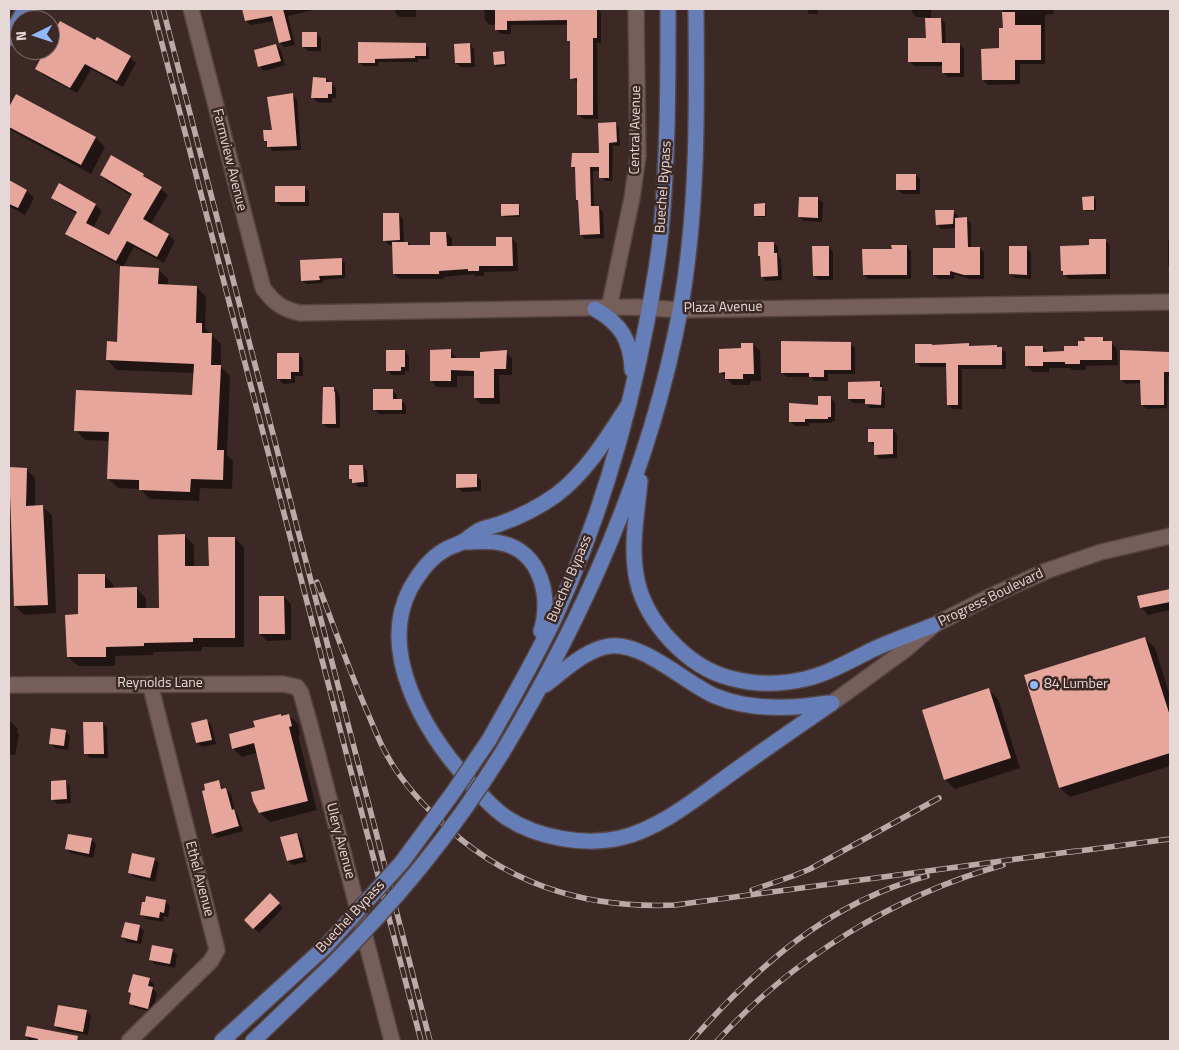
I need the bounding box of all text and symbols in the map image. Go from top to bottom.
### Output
north arrow [10,10,60,60]
text: N [10,30,31,42]
street label: Central Avenue [627,85,645,175]
street label: Farmview Avenue [208,107,250,213]
street label: Buechel Bypass [652,140,676,234]
street label: Plaza Avenue [683,299,763,317]
street label: Buechel Bypass [544,533,596,625]
street label: Progress Boulevard [936,565,1046,631]
street label: Reynolds Lane [117,676,203,692]
place label: 84 Lumber [1044,677,1108,693]
marker: 84 Lumber [1028,679,1040,691]
street label: Ulery Avenue [322,801,358,881]
street label: Ethel Avenue [181,840,217,918]
street label: Buechel Bypass [313,877,389,957]

